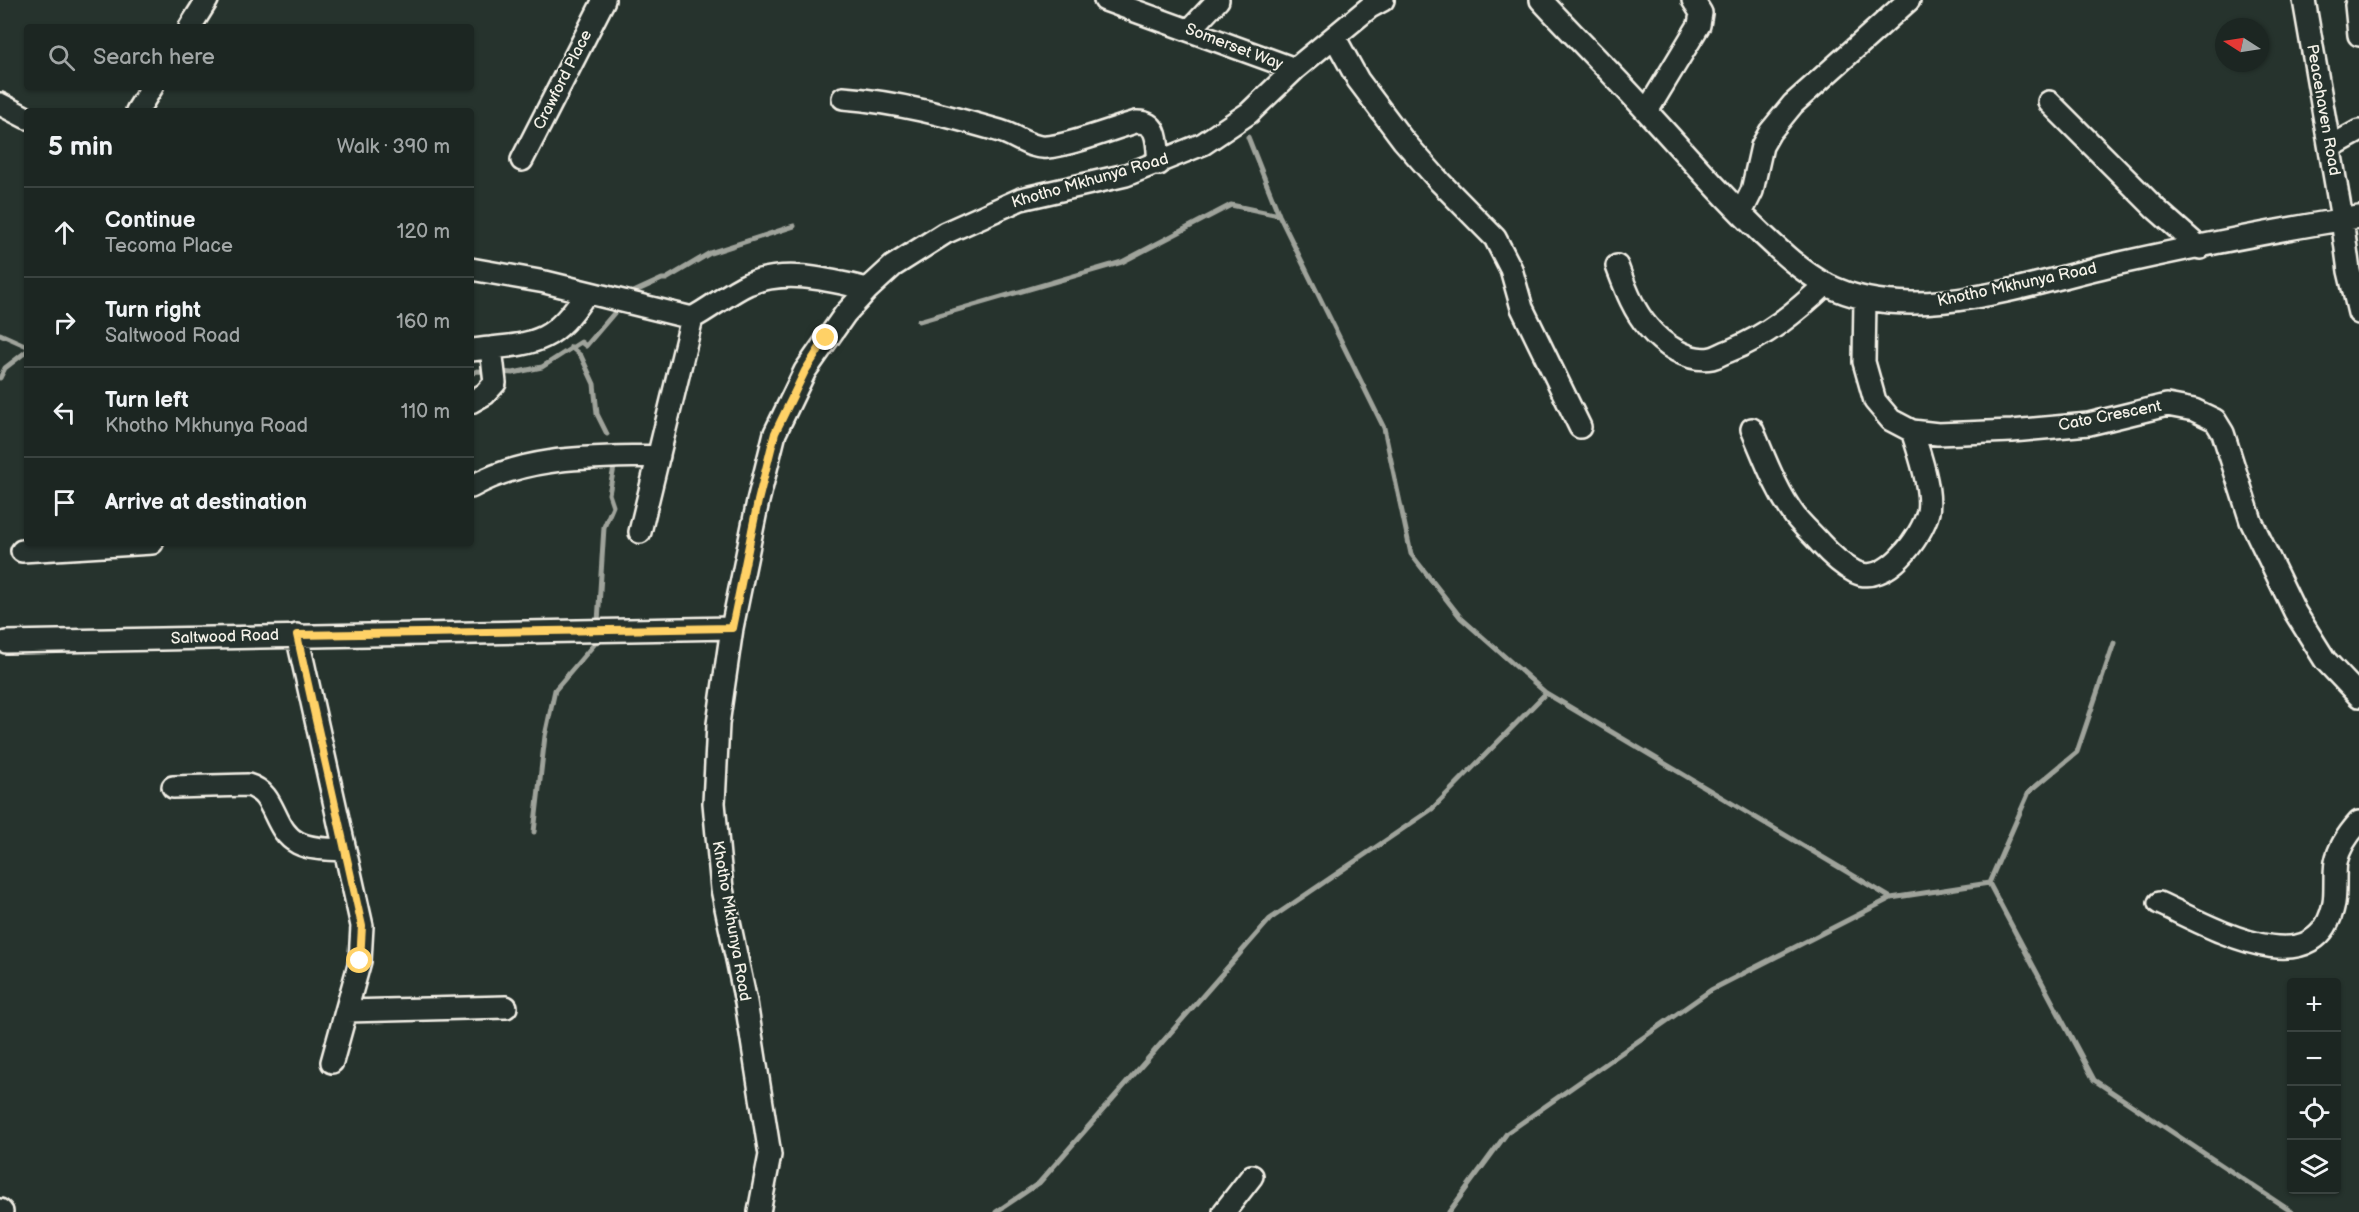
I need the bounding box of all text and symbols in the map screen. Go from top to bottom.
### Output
north arrow [2215,18,2269,72]
street label: Somerset Way [1182,20,1286,75]
search box [24,24,474,90]
street label: Crawford Place [530,26,597,133]
icon: search [45,41,78,74]
street label: Peacehaven Road [2302,43,2344,177]
text: Search here [93,44,215,71]
text: 5 min [48,132,113,163]
text: Walk · 390 m [337,135,450,159]
street label: Khotho Mkhunya Road [1009,149,1171,213]
text: Continue [105,207,195,234]
icon: ahead [48,216,81,249]
text: 120 m [397,220,450,244]
text: Tecoma Place [105,234,233,258]
street label: Khotho Mkhunya Road [1936,259,2098,311]
text: Turn right [105,297,201,324]
icon: right [48,306,81,339]
text: 160 m [396,310,450,334]
text: Saltwood Road [105,324,240,348]
route end [812,324,838,350]
text: Turn left [105,387,189,414]
icon: left [48,396,81,429]
street label: Cato Crescent [2057,397,2163,435]
text: 110 m [401,400,450,424]
text: Khotho Mkhunya Road [105,414,308,438]
icon: arrive [48,486,81,519]
text: Arrive at destination [105,489,307,516]
street label: Saltwood Road [171,626,279,648]
street label: Khotho Mkhunya Road [708,839,754,1003]
route start [346,947,372,973]
map controls [2287,978,2341,1194]
button: + [2287,978,2341,1032]
button: − [2287,1032,2341,1086]
button: locate [2287,1086,2341,1140]
button: layers [2287,1140,2341,1194]

